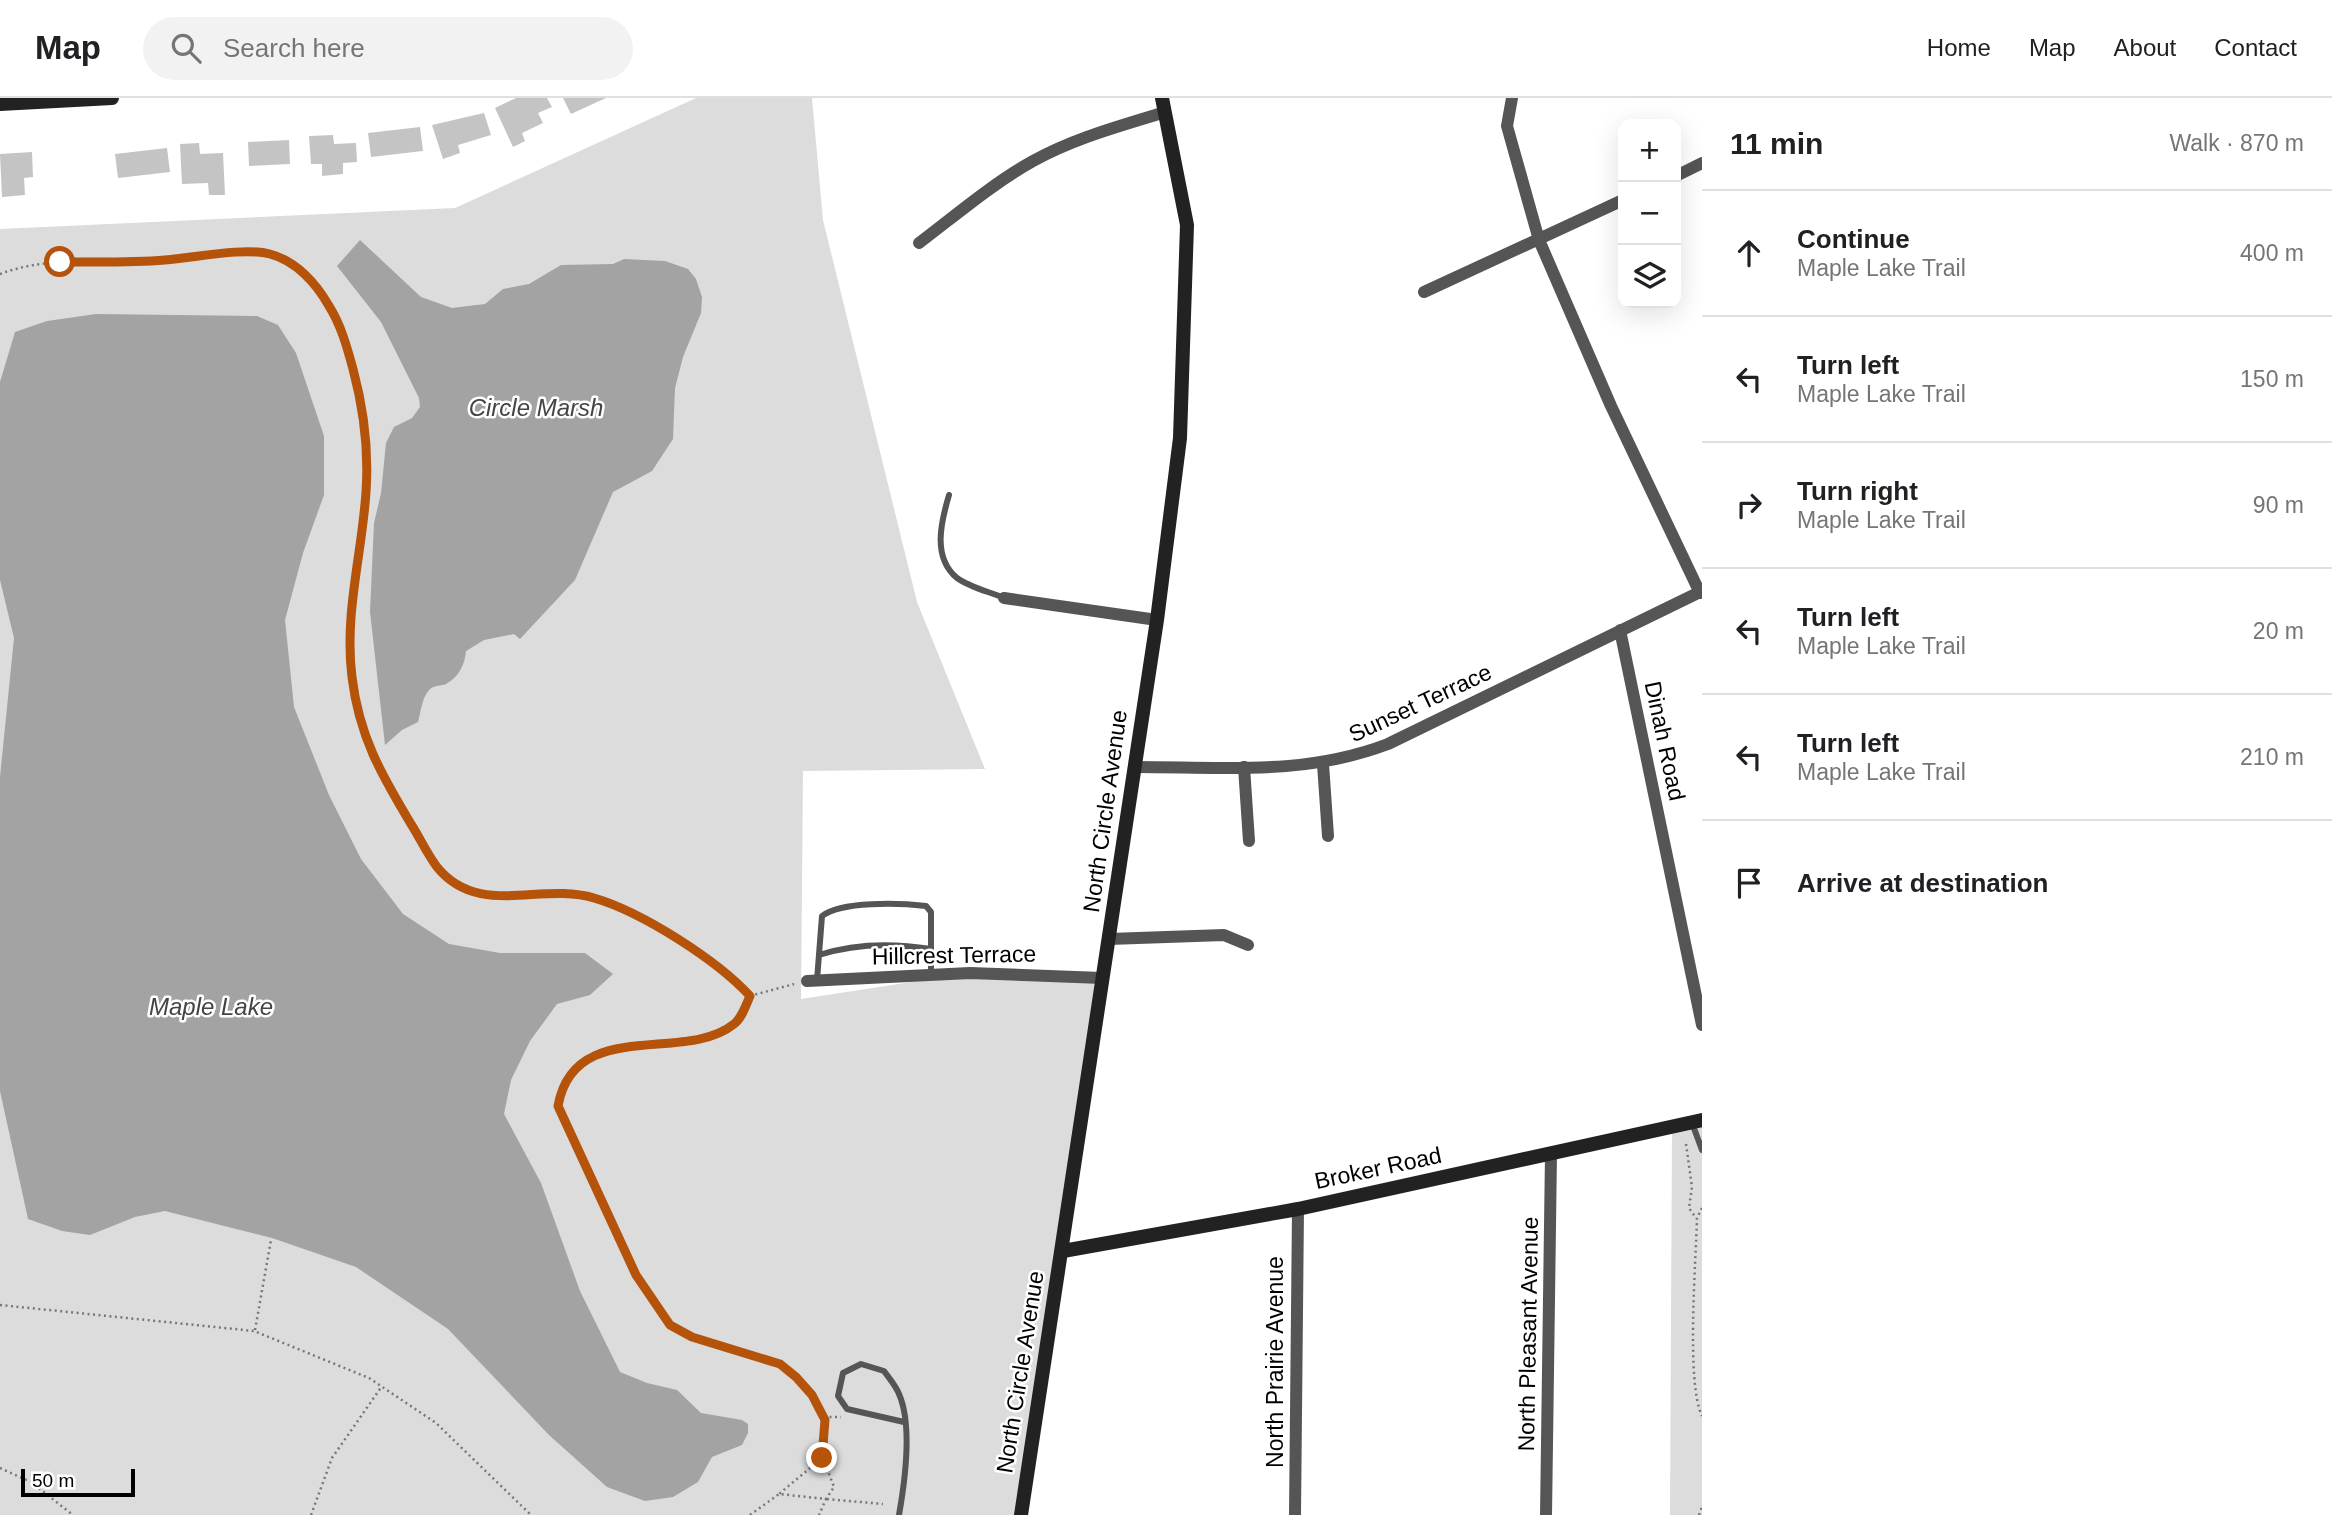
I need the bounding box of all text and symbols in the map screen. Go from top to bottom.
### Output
search box [143,17,633,80]
text: Map [35,29,101,66]
icon: search [167,29,205,67]
text: Search here [223,33,365,63]
text: Home [1927,34,1991,61]
text: Map [2029,34,2076,61]
text: About [2114,34,2176,61]
text: Contact [2214,34,2297,61]
map controls [1618,119,1681,308]
button: + [1618,119,1681,182]
text: 11 min [1730,127,1823,160]
text: Walk · 870 m [2169,130,2304,156]
button: − [1618,182,1681,245]
text: Continue [1797,224,1910,254]
icon: ahead [1730,234,1768,272]
text: 400 m [2240,240,2304,266]
button: layers [1618,245,1681,308]
route start [44,246,75,277]
text: Maple Lake Trail [1797,255,1966,281]
text: Turn left [1797,350,1899,380]
icon: left [1730,360,1768,398]
text: 150 m [2240,366,2304,392]
text: Maple Lake Trail [1797,381,1966,407]
water label: Circle Marsh [469,394,603,421]
text: Turn right [1797,476,1918,506]
icon: right [1730,486,1768,524]
text: 90 m [2253,492,2304,518]
text: Maple Lake Trail [1797,507,1966,533]
text: Turn left [1797,602,1899,632]
icon: left [1730,612,1768,650]
text: 20 m [2253,618,2304,644]
text: Maple Lake Trail [1797,633,1966,659]
street label: Sunset Terrace [1345,659,1495,747]
street label: Dinah Road [1640,679,1690,803]
street label: North Circle Avenue [1078,708,1132,914]
text: Turn left [1797,728,1899,758]
icon: left [1730,738,1768,776]
text: 210 m [2240,744,2304,770]
text: Maple Lake Trail [1797,759,1966,785]
icon: arrive [1730,864,1768,902]
text: Arrive at destination [1797,868,2048,898]
street label: Hillcrest Terrace [872,941,1036,969]
water label: Maple Lake [149,993,273,1020]
street label: Broker Road [1312,1142,1444,1194]
street label: North Pleasant Avenue [1513,1216,1543,1452]
street label: North Prairie Avenue [1262,1256,1288,1468]
street label: North Circle Avenue [991,1269,1049,1475]
route end [806,1442,837,1473]
scale bar [21,1466,135,1498]
text: 50 m [32,1470,74,1491]

